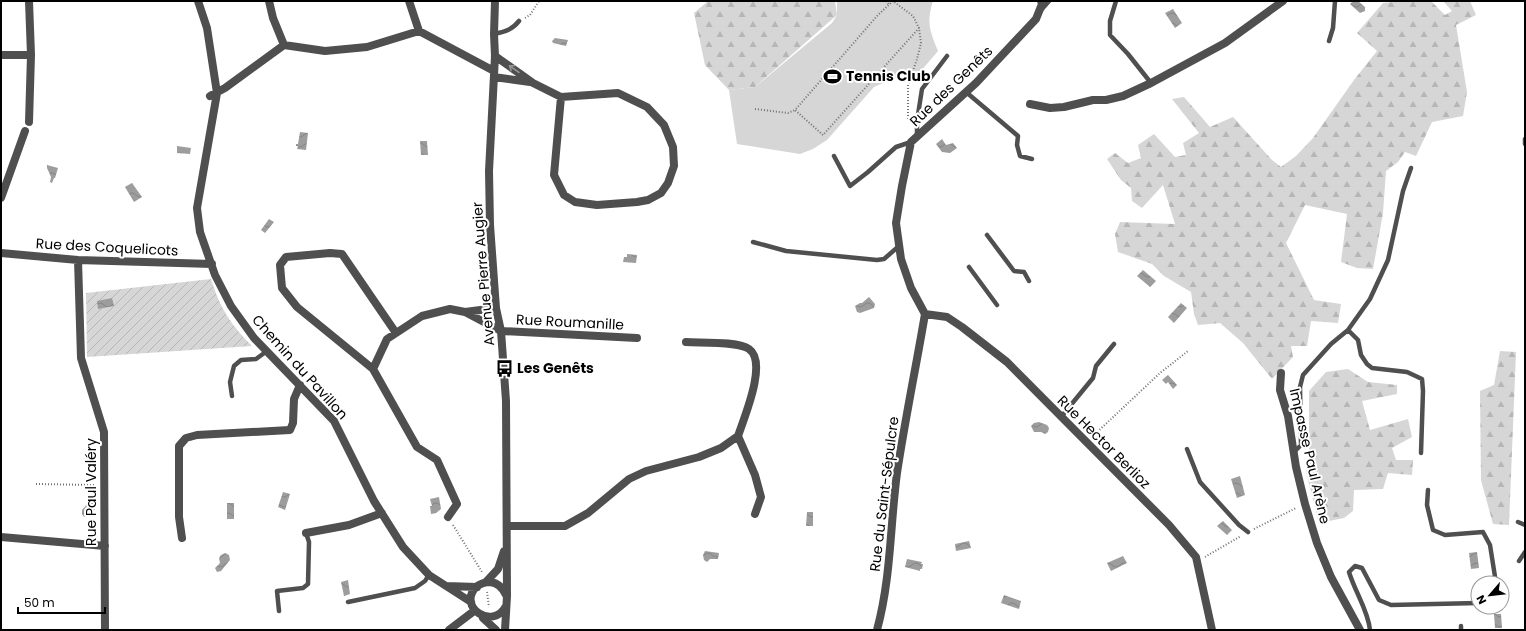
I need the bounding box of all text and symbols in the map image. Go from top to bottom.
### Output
street label: Rue des Genêts [905,41,997,131]
one-way arrow [508,65,519,73]
sports icon: Tennis Club [823,66,843,86]
place label: Tennis Club [846,66,931,86]
street label: Avenue Pierre Augier [467,201,499,347]
street label: Rue des Coquelicots [35,233,179,261]
street label: Rue Roumanille [515,309,625,335]
street label: Chemin du Pavillon [247,310,353,424]
bus stop icon: Les Genêts [494,358,514,378]
place label: Les Genêts [517,358,594,378]
street label: Impasse Paul Arène [1285,386,1335,526]
street label: Rue Hector Berlioz [1053,391,1155,493]
street label: Rue du Saint-Sépulcre [865,415,903,573]
street label: Rue Paul Valéry [81,438,101,546]
north arrow [1470,575,1510,615]
scale bar [18,589,105,615]
text: N [1472,592,1490,607]
text: 50 m [24,594,55,611]

